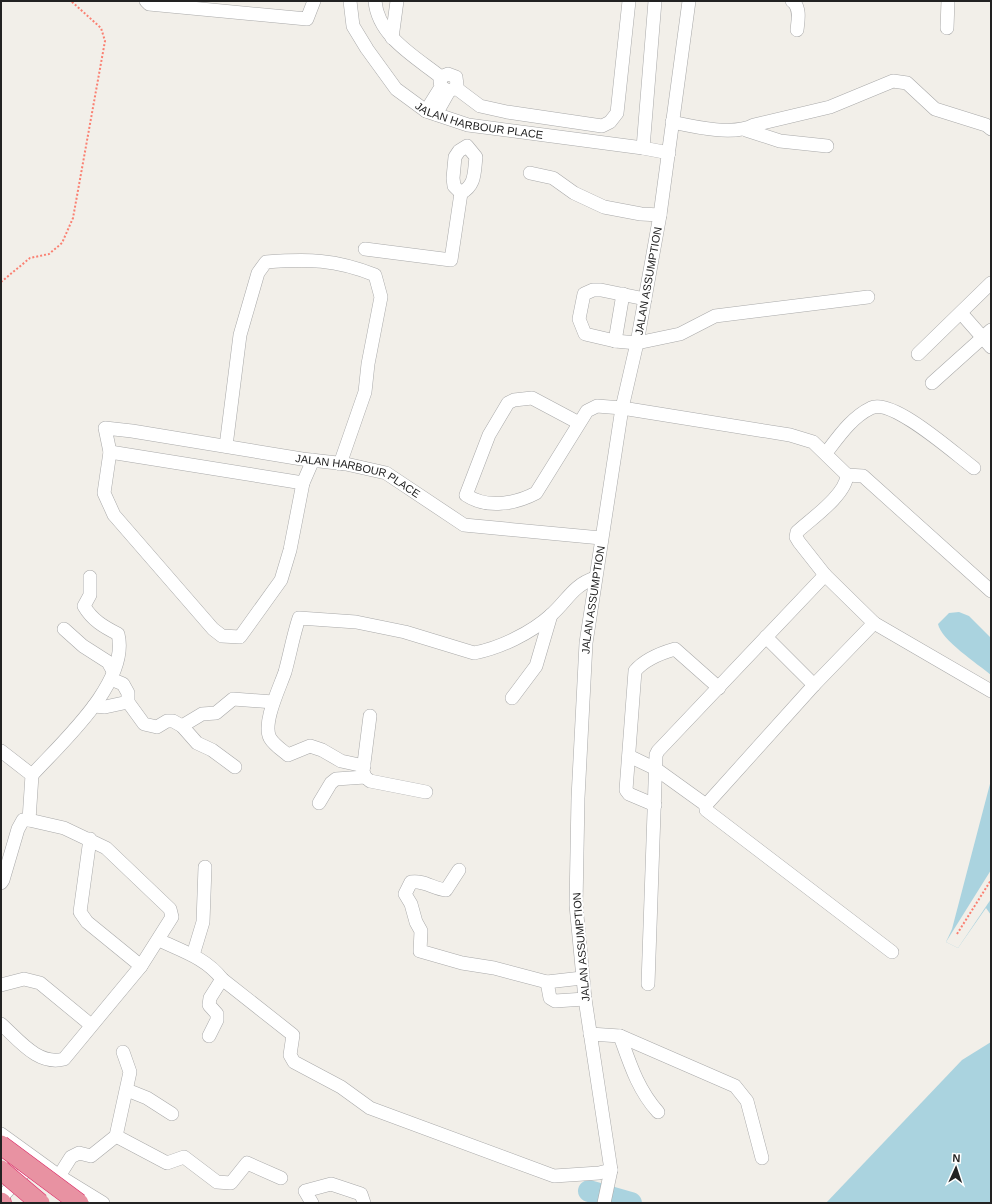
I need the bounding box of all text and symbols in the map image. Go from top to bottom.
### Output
street label: JALAN HARBOUR PLACE [413,99,544,141]
street label: JALAN ASSUMPTION [633,226,664,336]
street label: JALAN HARBOUR PLACE [294,452,422,500]
street label: JALAN ASSUMPTION [579,545,607,654]
street label: JALAN ASSUMPTION [570,892,592,1002]
north arrow [936,1148,976,1188]
text: N [952,1152,961,1164]

